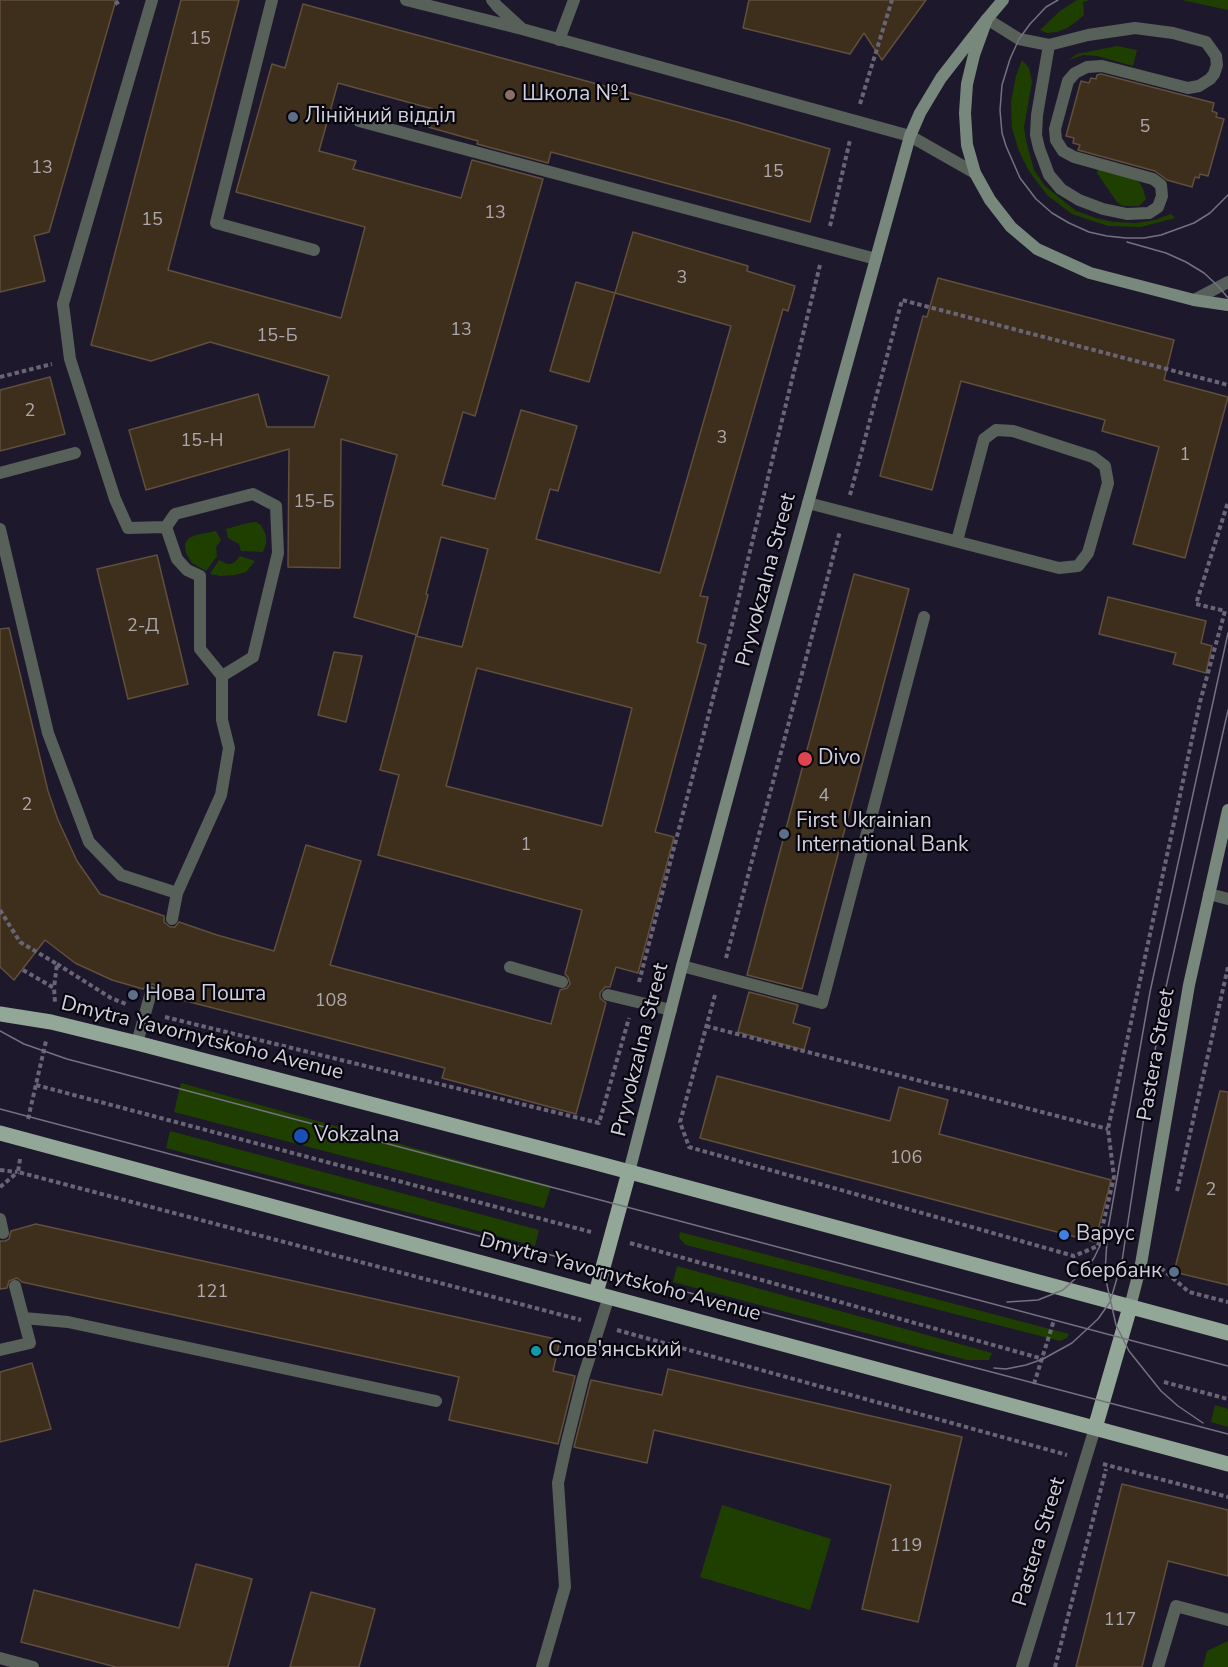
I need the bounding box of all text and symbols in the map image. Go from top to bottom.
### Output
house number: 15 [189,29,211,51]
place label: Школа №1 [522,82,631,108]
marker: Школа №1 [503,88,517,102]
place label: Лінійний відділ [305,104,456,130]
marker: Лінійний відділ [286,110,300,124]
house number: 5 [1140,117,1150,139]
house number: 13 [31,158,53,180]
house number: 15 [762,162,784,184]
house number: 13 [484,203,506,225]
house number: 15 [141,210,163,232]
house number: 3 [677,268,687,290]
house number: 13 [450,320,472,342]
house number: 15-Б [256,326,298,348]
house number: 2 [25,401,35,423]
house number: 3 [717,428,727,450]
house number: 15-Н [181,431,223,453]
house number: 1 [1180,445,1190,467]
street label: Pryvokzalna Street [732,491,802,669]
house number: 15-Б [293,492,335,514]
house number: 2-Д [127,616,159,638]
place label: Divo [818,746,861,772]
marker: Divo [796,750,814,768]
house number: 4 [819,786,829,808]
house number: 2 [22,795,32,817]
place label: First Ukrainian International Bank [796,809,969,859]
marker: First Ukrainian International Bank [777,827,791,841]
house number: 1 [521,835,531,857]
street label: Pryvokzalna Street [607,961,675,1139]
place label: Нова Пошта [145,982,266,1008]
street label: Pastera Street [1133,987,1181,1123]
marker: Нова Пошта [126,988,140,1002]
house number: 108 [315,991,347,1013]
street label: Dmytra Yavornytskoho Avenue [58,992,346,1086]
place label: Vokzalna [314,1123,399,1149]
marker: Vokzalna [292,1127,310,1145]
house number: 106 [890,1148,922,1170]
house number: 2 [1206,1180,1216,1202]
place label: Варус [1076,1222,1135,1248]
street label: Dmytra Yavornytskoho Avenue [477,1228,763,1328]
marker: Варус [1057,1228,1071,1242]
place label: Сбербанк [1066,1259,1162,1285]
marker: Сбербанк [1167,1265,1181,1279]
house number: 121 [196,1282,228,1304]
place label: Слов'янський [548,1338,681,1364]
marker: Слов'янський [529,1344,543,1358]
street label: Pastera Street [1008,1474,1072,1610]
house number: 119 [890,1536,922,1558]
house number: 117 [1104,1610,1136,1632]

